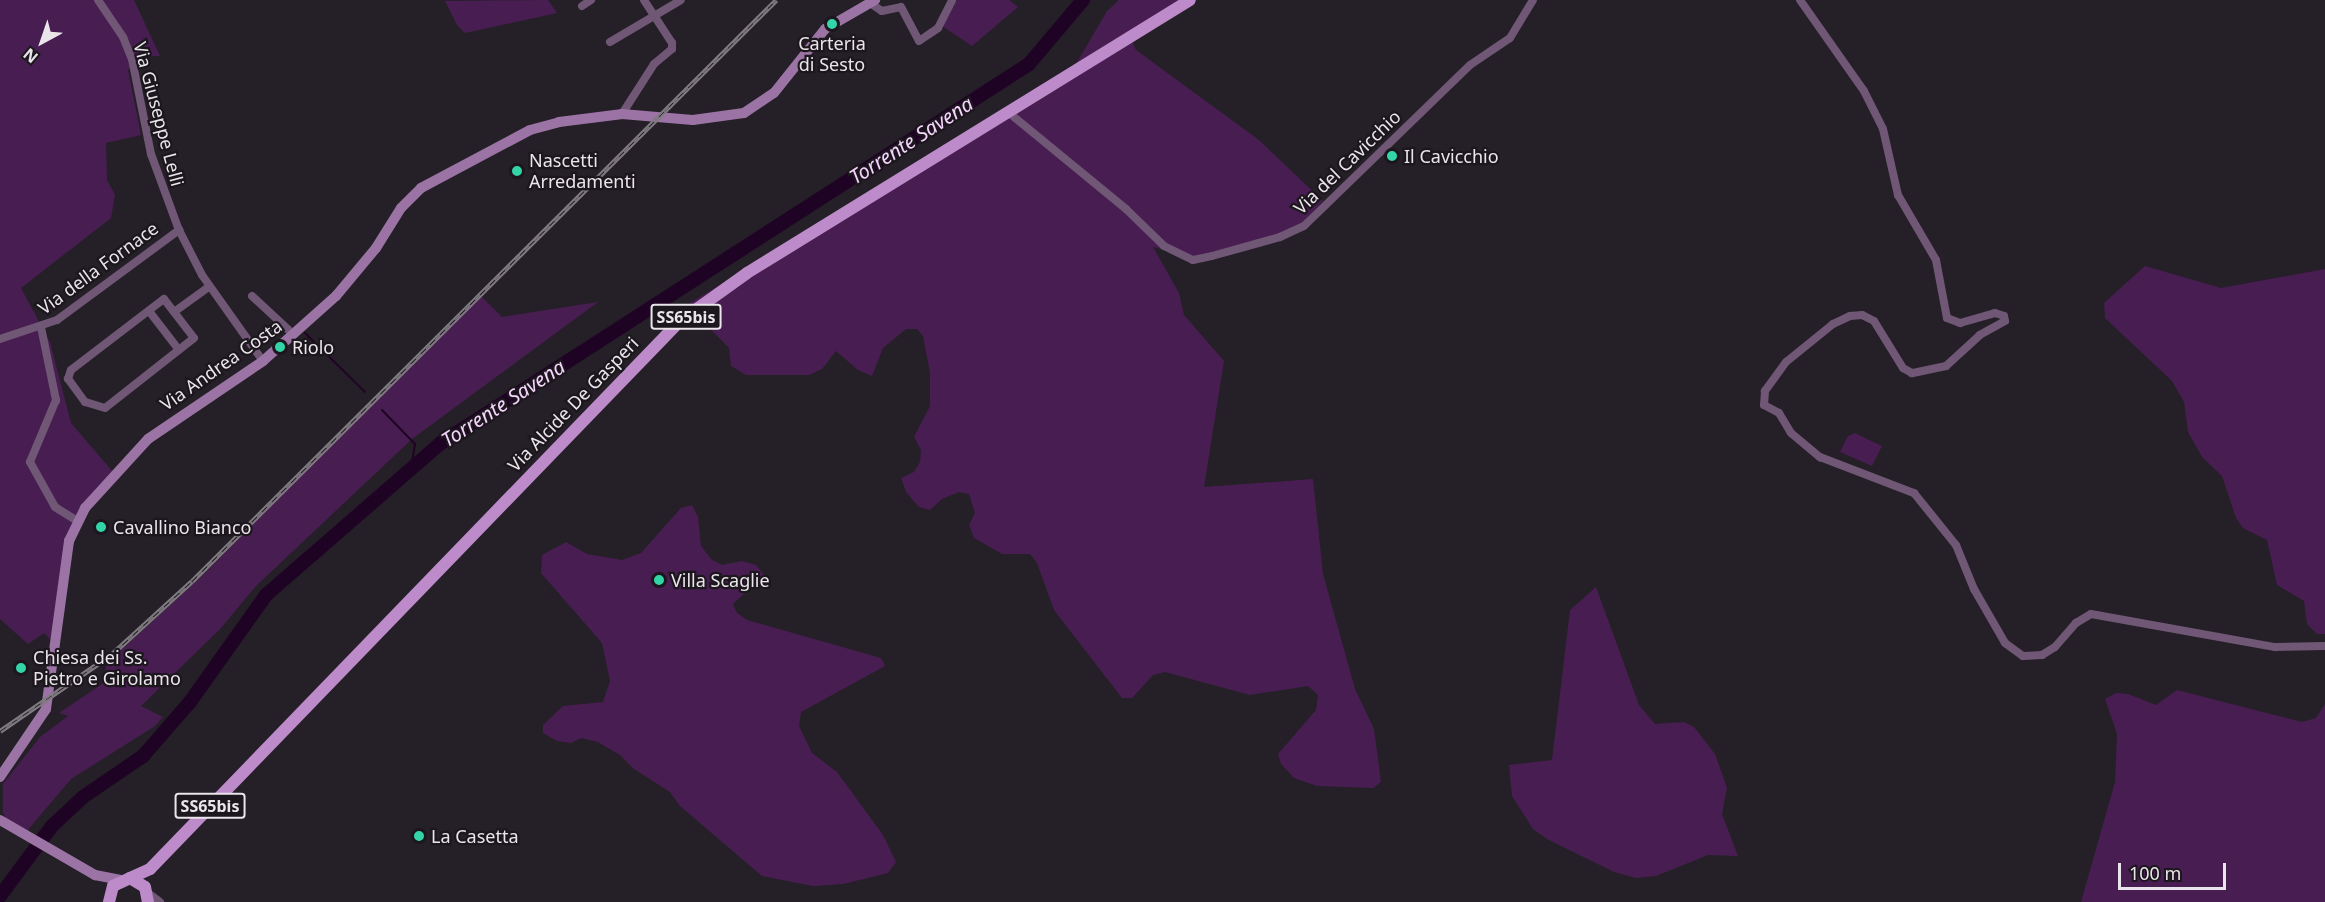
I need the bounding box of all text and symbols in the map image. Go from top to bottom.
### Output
north arrow [12,12,72,72]
marker: Carteria di Sesto [825,17,839,31]
place label: Carteria di Sesto [798,33,866,76]
street label: Via Giuseppe Lelli [129,40,189,188]
text: N [18,43,42,68]
water label: Torrente Savena [845,91,977,189]
street label: Via del Cavicchio [1289,106,1405,218]
place label: Il Cavicchio [1404,145,1499,167]
marker: Il Cavicchio [1385,149,1399,163]
place label: Nascetti Arredamenti [529,150,636,192]
marker: Nascetti Arredamenti [510,164,524,178]
street label: Via della Fornace [34,217,162,319]
road number: SS65bis [650,304,722,330]
street label: Via Andrea Costa [156,315,286,415]
street label: Via Alcide De Gasperi [503,332,643,476]
place label: Riolo [292,336,334,358]
marker: Riolo [273,340,287,354]
water label: Torrente Savena [437,354,569,452]
place label: Cavallino Bianco [113,516,251,538]
marker: Cavallino Bianco [94,520,108,534]
place label: Villa Scaglie [671,569,770,591]
marker: Villa Scaglie [652,573,666,587]
place label: Chiesa dei Ss. Pietro e Girolamo [33,647,181,690]
marker: Chiesa dei Ss. Pietro e Girolamo [14,661,28,675]
road number: SS65bis [174,793,246,819]
place label: La Casetta [431,825,519,847]
marker: La Casetta [412,829,426,843]
scale bar [2121,851,2229,889]
text: 100 m [2129,861,2181,885]

